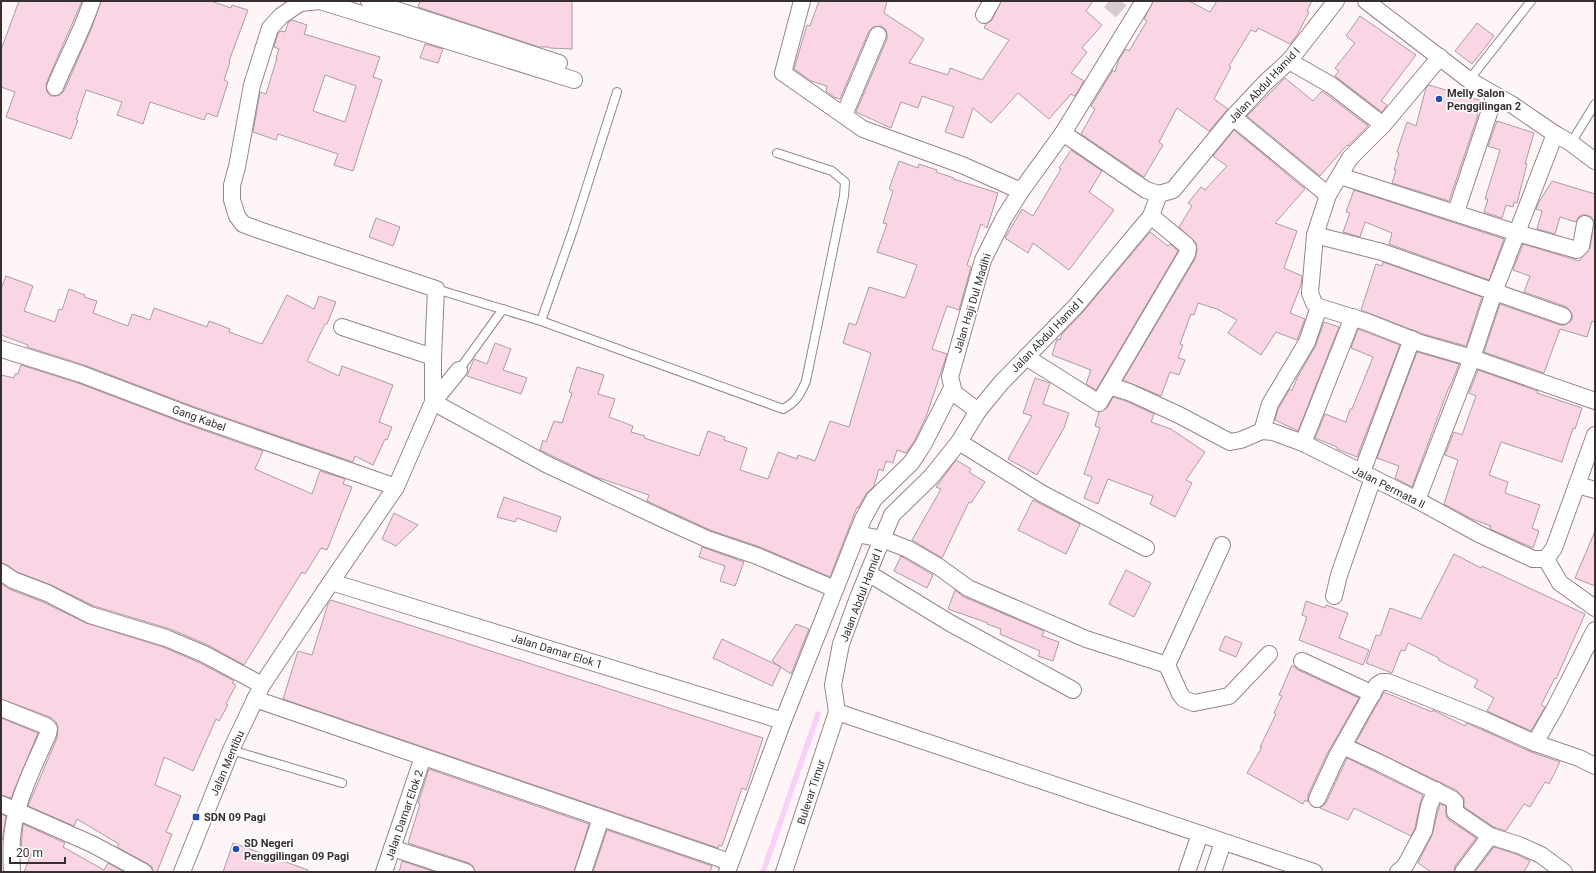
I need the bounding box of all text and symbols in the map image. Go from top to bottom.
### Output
street label: Jalan Abdul Hamid I [1226,45,1303,126]
place label: Melly Salon Penggilingan 2 [1447,87,1521,113]
marker: Melly Salon Penggilingan 2 [1434,94,1444,104]
street label: Jalan Haji Dul Madihi [951,252,994,354]
street label: Jalan Abdul Hamid I [1008,295,1086,375]
street label: Gang Kabel [170,403,227,434]
street label: Jalan Permata II [1350,464,1427,511]
street label: Jalan Abdul Hamid I [838,547,885,644]
street label: Jalan Damar Elok 1 [510,631,604,672]
street label: Jalan Mentibu [208,729,247,798]
street label: Bulevar Timur [795,758,828,826]
street label: Jalan Damar Elok 2 [383,768,426,862]
place label: SDN 09 Pagi [204,811,266,824]
marker: SDN 09 Pagi [191,812,201,822]
place label: SD Negeri Penggilingan 09 Pagi [244,837,349,863]
scale bar [10,839,65,865]
marker: SD Negeri Penggilingan 09 Pagi [231,844,241,854]
text: 20 m [16,846,43,860]

